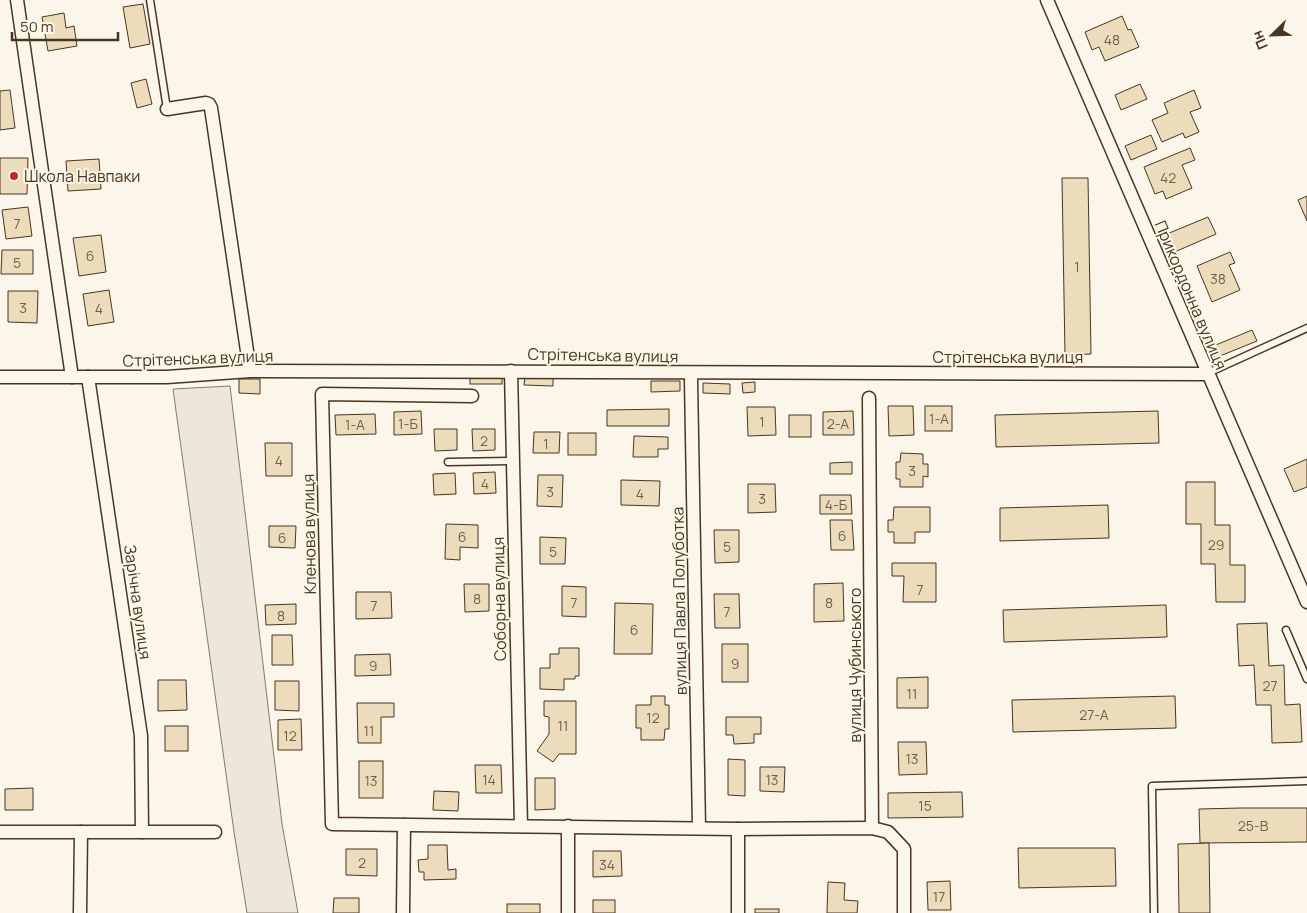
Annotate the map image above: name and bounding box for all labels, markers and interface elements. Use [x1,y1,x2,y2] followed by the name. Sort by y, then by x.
[12,10,119,42] scale bar
[1247,10,1297,60] north arrow
[20,16,54,37] text: 50 m
[1247,28,1272,53] text: Пн
[1104,30,1120,49] house number: 48
[24,165,140,187] place label: Школа Навпаки
[1160,168,1176,187] house number: 42
[8,170,20,182] marker: Школа Навпаки
[13,214,21,233] house number: 7
[1150,217,1232,373] street label: Прикордонна вулиця
[86,246,94,265] house number: 6
[13,253,21,272] house number: 5
[1074,257,1080,276] house number: 1
[1210,269,1226,288] house number: 38
[19,298,27,317] house number: 3
[95,299,103,318] house number: 4
[527,343,679,367] street label: Стрітенська вулиця
[122,344,274,372] street label: Стрітенська вулиця
[933,346,1083,368] street label: Стрітенська вулиця
[929,409,949,428] house number: 1-А
[759,412,765,431] house number: 1
[398,414,418,433] house number: 1-Б
[827,414,849,433] house number: 2-А
[345,415,365,434] house number: 1-А
[480,431,488,450] house number: 2
[543,434,549,453] house number: 1
[275,451,283,470] house number: 4
[908,461,916,480] house number: 3
[297,473,321,595] street label: Кленова вулиця
[481,474,489,493] house number: 4
[546,482,554,501] house number: 3
[636,484,644,503] house number: 4
[758,489,766,508] house number: 3
[825,495,848,514] house number: 4-Б
[666,507,692,695] street label: вулиця Павла Полуботка
[838,526,846,545] house number: 6
[458,527,466,546] house number: 6
[278,528,286,547] house number: 6
[1208,535,1224,554] house number: 29
[487,537,511,661] street label: Соборна вулиця
[723,537,731,556] house number: 5
[549,542,557,561] house number: 5
[119,543,157,661] street label: Зарічна вулиця
[916,580,924,599] house number: 7
[844,588,866,742] street label: вулиця Чубинського
[473,589,481,608] house number: 8
[570,593,578,612] house number: 7
[825,593,833,612] house number: 8
[370,596,378,615] house number: 7
[723,602,731,621] house number: 7
[277,606,285,625] house number: 8
[630,620,638,639] house number: 6
[731,654,739,673] house number: 9
[369,656,377,675] house number: 9
[1262,676,1278,695] house number: 27
[907,684,917,703] house number: 11
[1079,705,1109,724] house number: 27-А
[646,708,660,727] house number: 12
[558,716,568,735] house number: 11
[364,721,374,740] house number: 11
[283,726,297,745] house number: 12
[905,749,919,768] house number: 13
[482,770,496,789] house number: 14
[765,770,779,789] house number: 13
[364,771,378,790] house number: 13
[918,796,932,815] house number: 15
[1238,816,1269,835] house number: 25-В
[358,853,366,872] house number: 2
[599,855,615,874] house number: 34
[933,887,945,906] house number: 17

